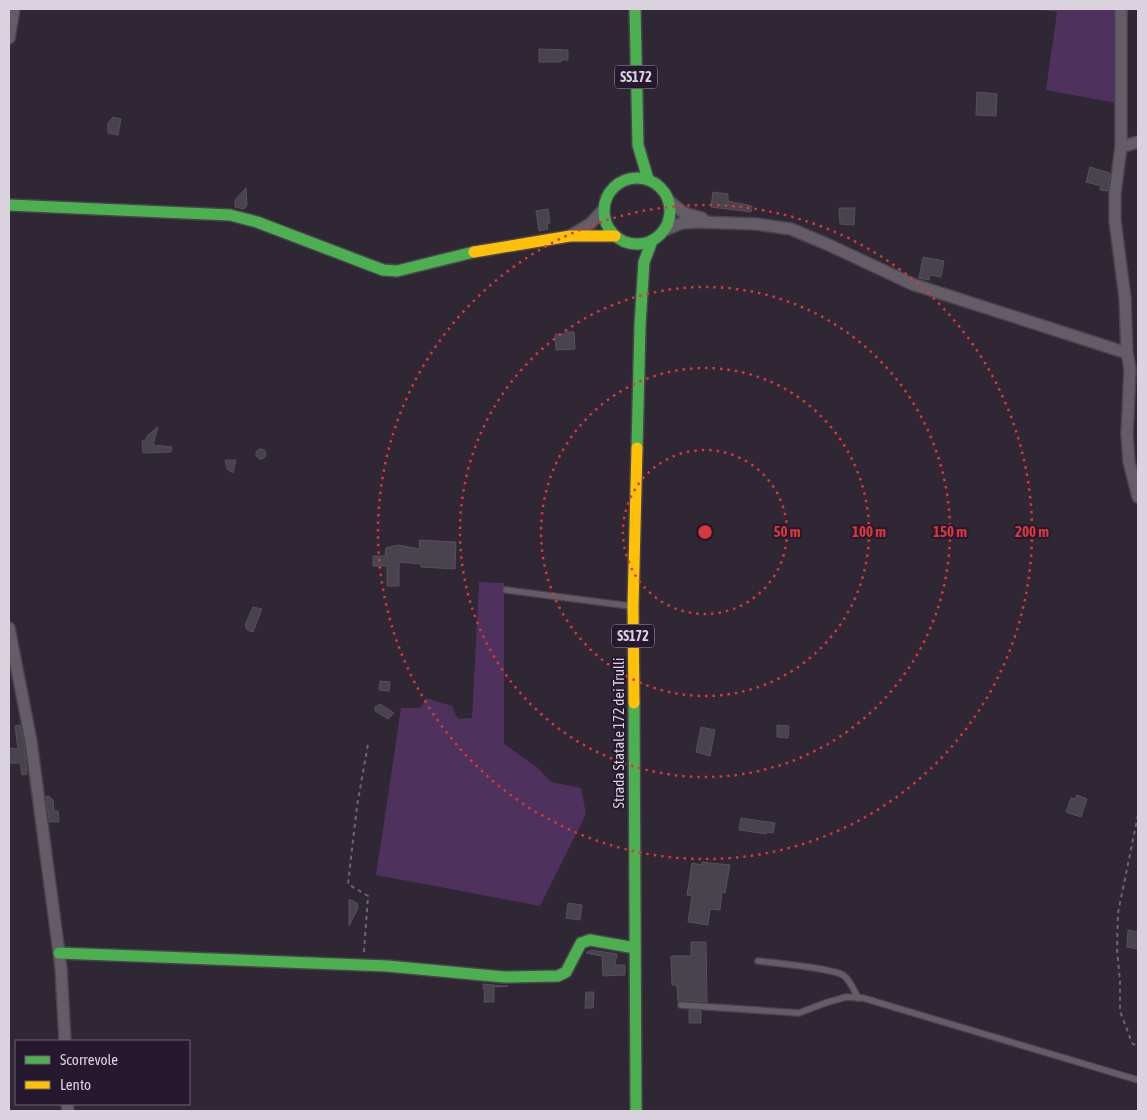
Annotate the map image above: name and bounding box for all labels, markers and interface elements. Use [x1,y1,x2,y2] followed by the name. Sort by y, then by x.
[615,66,657,88] road number: SS172
[696,523,714,541] centre of rings
[774,523,801,540] text: 50 m
[852,523,886,540] text: 100 m
[933,523,967,540] text: 150 m
[1015,523,1049,540] text: 200 m
[612,624,654,648] road number: SS172
[610,658,627,808] street label: Strada Statale 172 dei Trulli
[15,1040,190,1105] legend
[60,1051,118,1068] text: Scorrevole
[60,1076,91,1093] text: Lento

